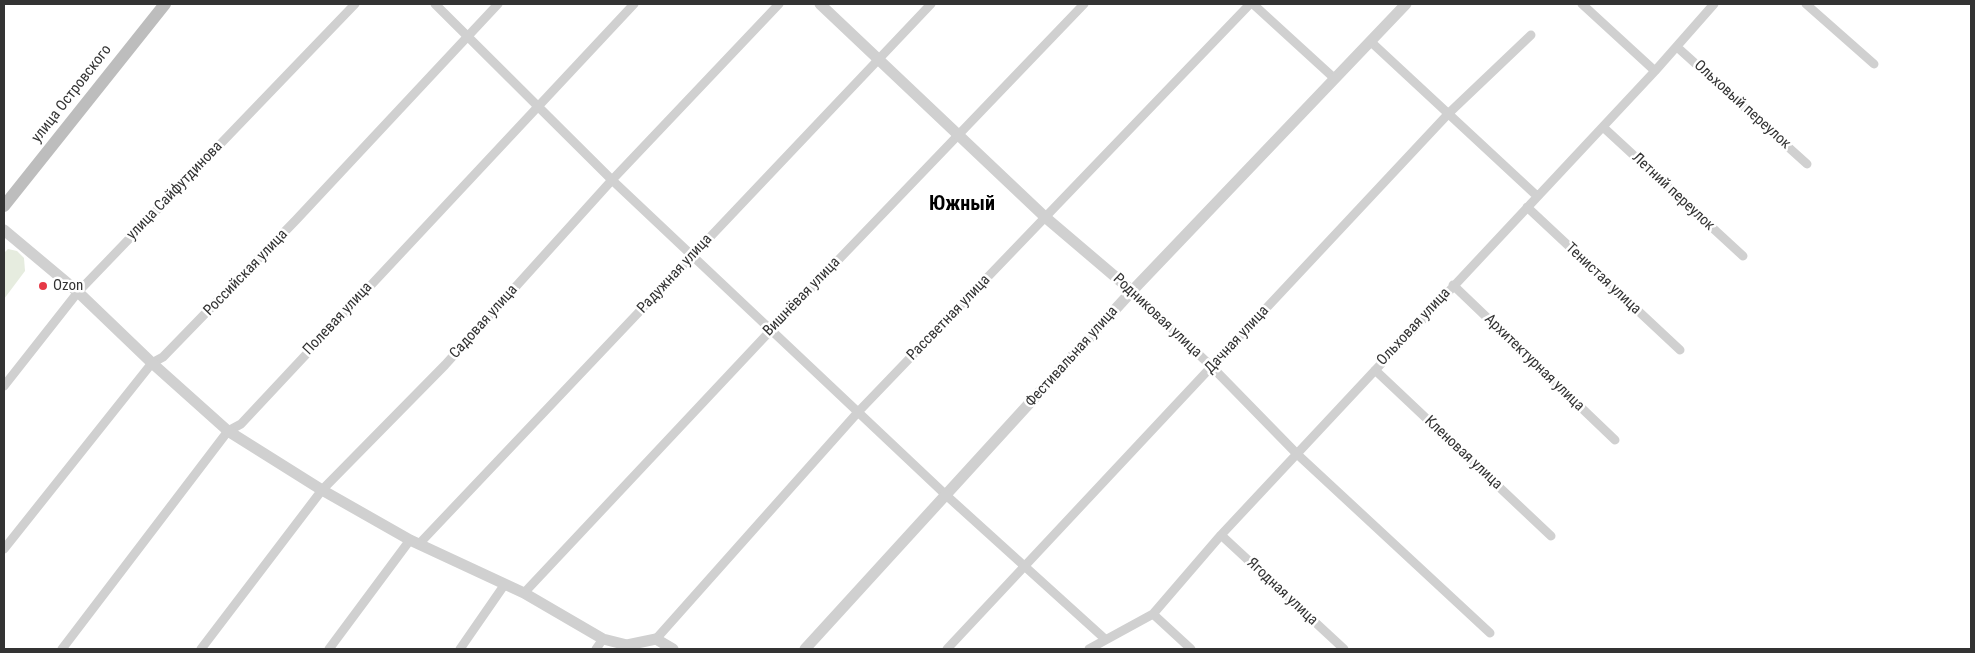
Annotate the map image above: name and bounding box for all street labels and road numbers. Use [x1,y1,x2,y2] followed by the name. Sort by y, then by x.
[28,42,116,146] street label: улица Островского
[1690,57,1794,153] street label: Ольховый переулок
[123,138,227,244] street label: улица Сайфутдинова
[1628,149,1718,235] street label: Летний переулок
[200,226,292,320] street label: Российская улица
[634,231,716,317] street label: Радужная улица
[1561,239,1645,319] street label: Тенистая улица
[760,254,844,340] street label: Вишнёвая улица
[1109,270,1205,362] street label: Родниковая улица
[904,271,994,365] street label: Рассветная улица
[300,279,376,359] street label: Полевая улица
[446,281,522,363] street label: Садовая улица
[1374,284,1454,370] street label: Ольховая улица
[1201,302,1273,378] street label: Дачная улица
[1022,303,1122,411] street label: Фестивальная улица
[1480,311,1588,415] street label: Архитектурная улица
[1420,412,1506,494] street label: Кленовая улица
[1243,554,1321,630] street label: Ягодная улица

